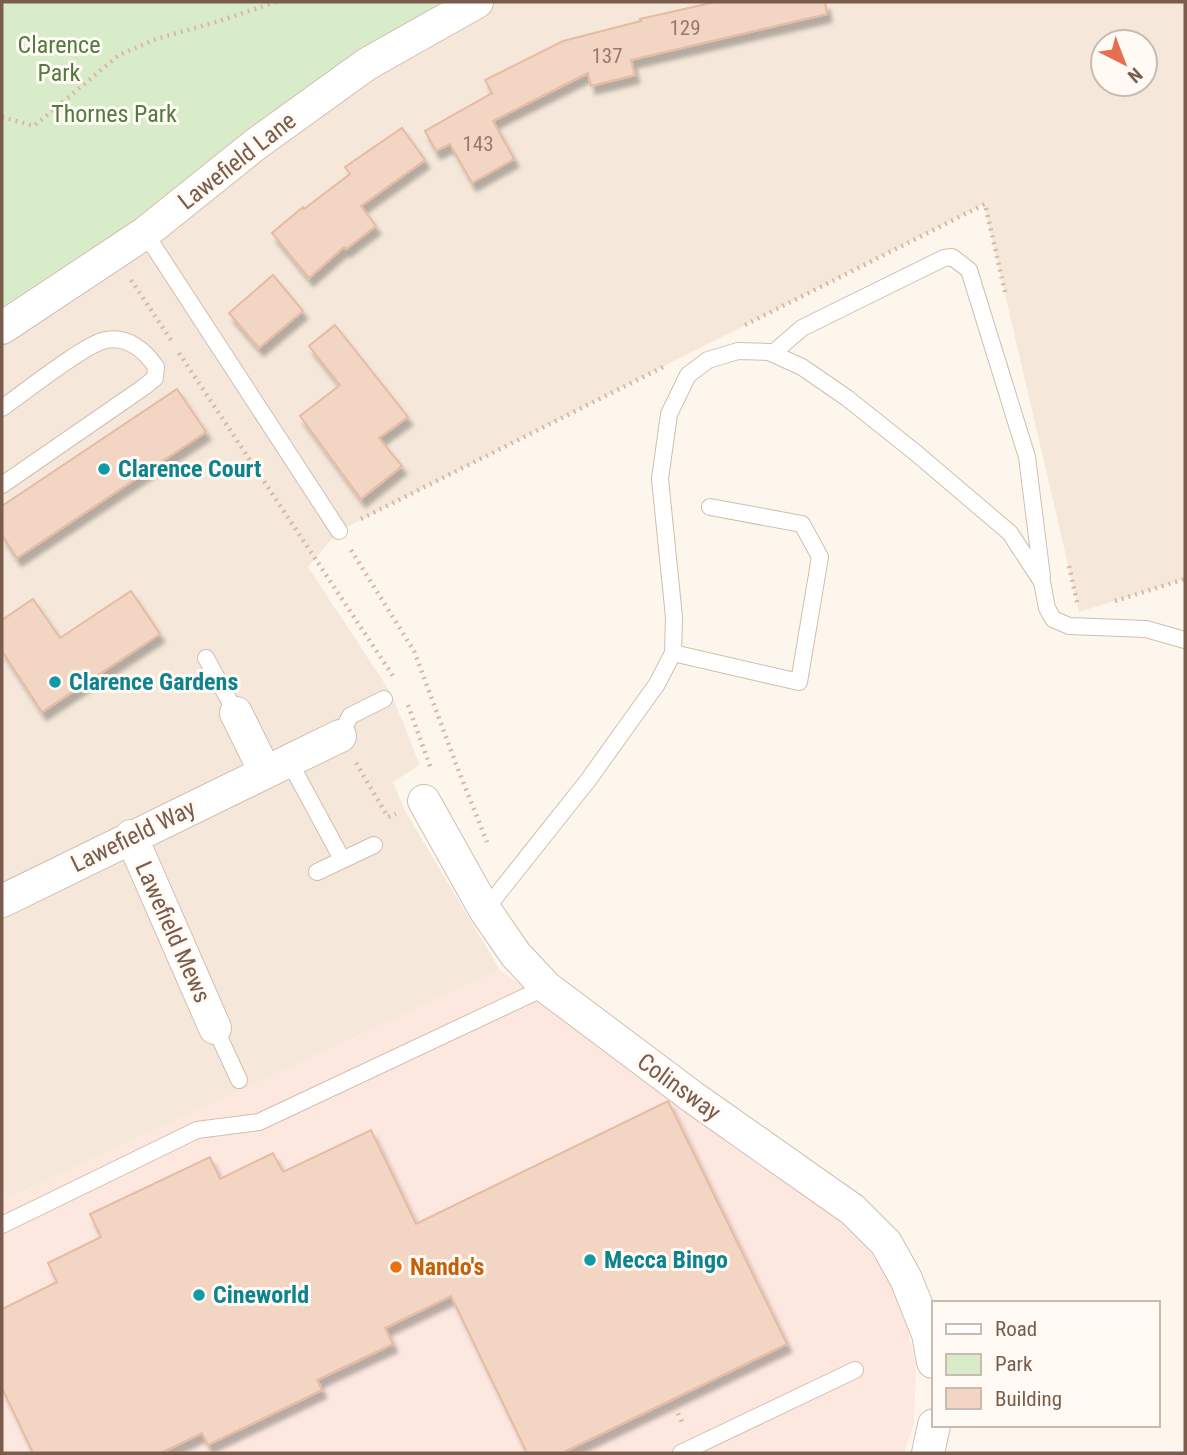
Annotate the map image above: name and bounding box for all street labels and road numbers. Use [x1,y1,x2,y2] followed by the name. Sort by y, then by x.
[173,106,301,216] street label: Lawefield Lane
[66,794,200,878] street label: Lawefield Way
[129,857,217,1007] street label: Lawefield Mews
[632,1047,726,1127] street label: Colinsway

